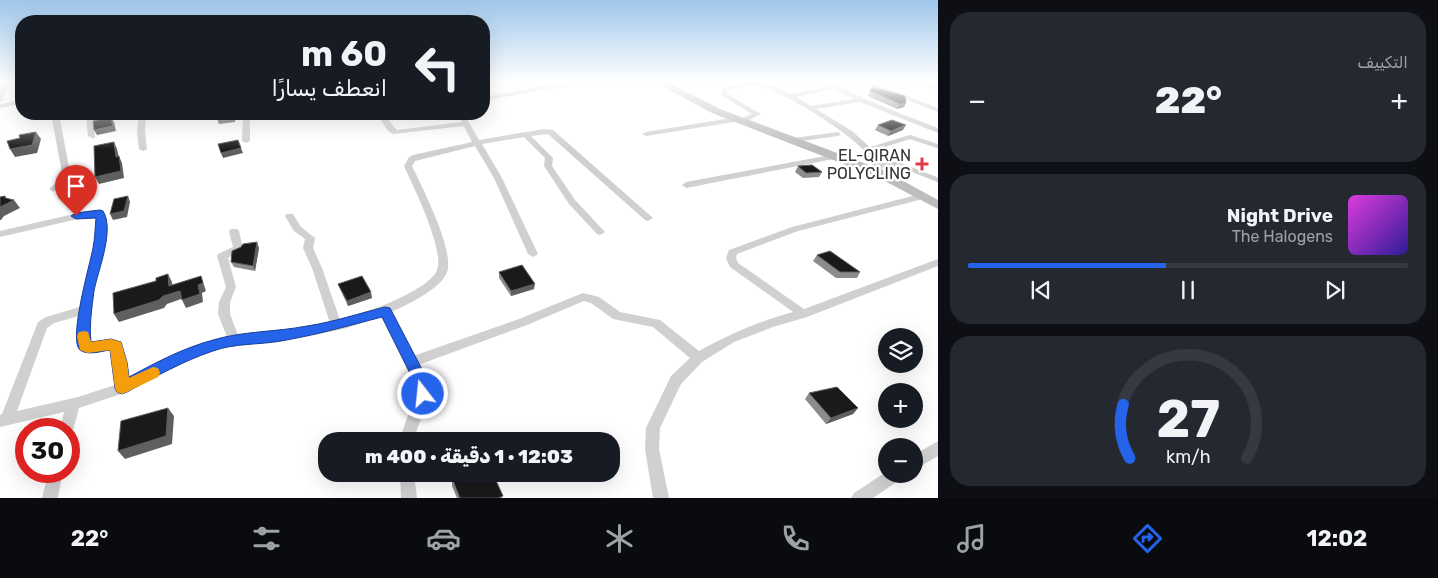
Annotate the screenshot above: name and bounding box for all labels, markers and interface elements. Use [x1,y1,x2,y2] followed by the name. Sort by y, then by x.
[301,33,387,75] text: 60 m
[405,35,470,100] icon: left
[1357,53,1408,72] text: التكييف
[271,75,387,102] text: انعطف يسارًا
[1155,77,1222,123] text: 22°
[968,84,986,117] text: −
[1391,84,1408,117] text: +
[827,146,911,183] place label: EL-QIRAN POLYCLING
[915,157,929,171] marker: EL-QIRAN POLYCLING
[55,165,97,216] pin
[62,172,90,200] icon: arrive
[1227,204,1333,227] text: Night Drive
[1232,227,1333,246] text: The Halogens
[1027,276,1055,304] icon: previous
[1174,276,1202,304] icon: pause
[1321,276,1349,304] icon: next
[878,328,923,483] map controls
[878,328,923,373] button: layers
[396,367,448,419] position arrow
[878,383,923,428] button: +
[1156,388,1220,450] text: 27
[15,418,80,483] speed limit sign: 30
[878,438,923,483] button: −
[365,445,573,468] text: 12:03 · 1 دقيقة · 400 m
[1166,446,1210,467] text: km/h
[249,521,284,556] icon: filters
[426,521,461,556] icon: car
[602,521,637,556] icon: climate
[778,521,813,556] icon: phone
[954,521,989,556] icon: music
[1130,521,1165,556] icon: directions
[71,525,108,552] text: 22°
[1307,525,1367,552] text: 12:02

